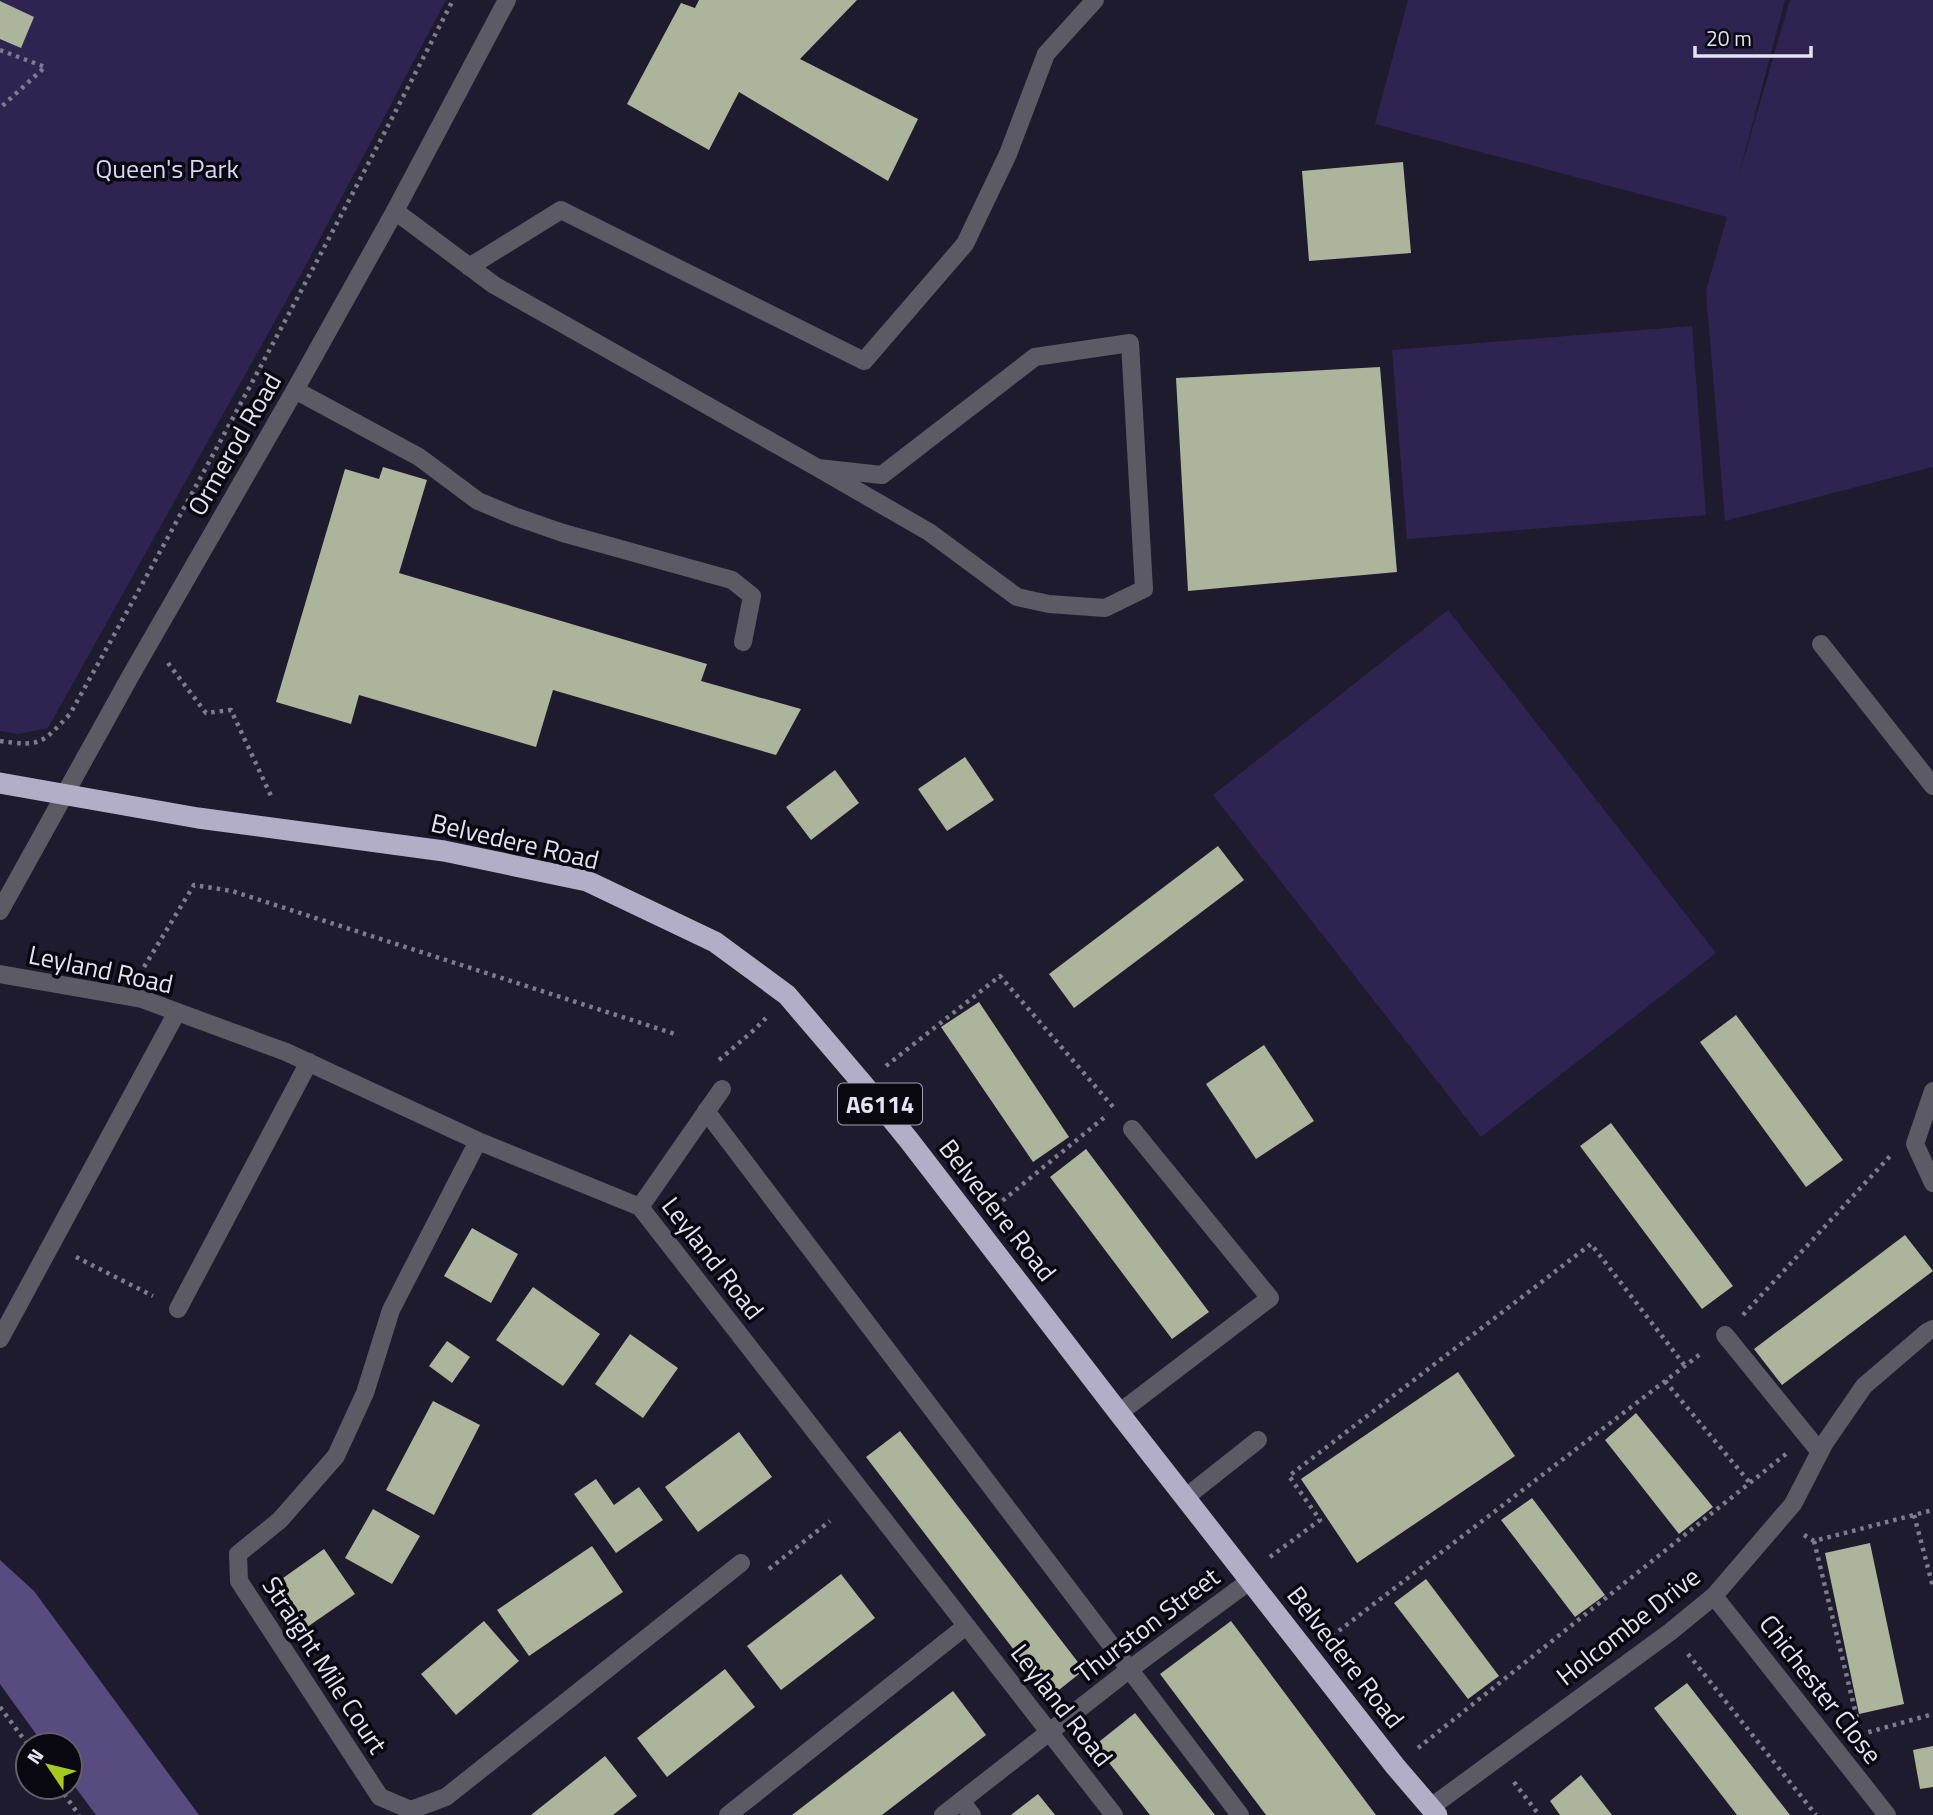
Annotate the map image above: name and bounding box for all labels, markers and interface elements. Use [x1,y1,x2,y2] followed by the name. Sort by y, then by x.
[1695,14,1811,58] scale bar
[1706,22,1752,54] text: 20 m
[95,149,239,188] park label: Queen's Park
[177,365,291,523] street label: Ormerod Road
[427,803,603,879] street label: Belvedere Road
[25,935,177,1003] street label: Leyland Road
[838,1084,922,1124] road number: A6114
[930,1130,1066,1290] street label: Belvedere Road
[653,1188,773,1328] street label: Leyland Road
[1548,1557,1708,1695] street label: Holcombe Drive
[1067,1558,1227,1692] street label: Thurston Street
[253,1569,397,1761] street label: Straight Mile Court
[1278,1577,1414,1737] street label: Belvedere Road
[1750,1606,1892,1772] street label: Chichester Close
[1002,1635,1122,1775] street label: Leyland Road
[14,1731,84,1801] north arrow
[19,1742,50,1770] text: N

